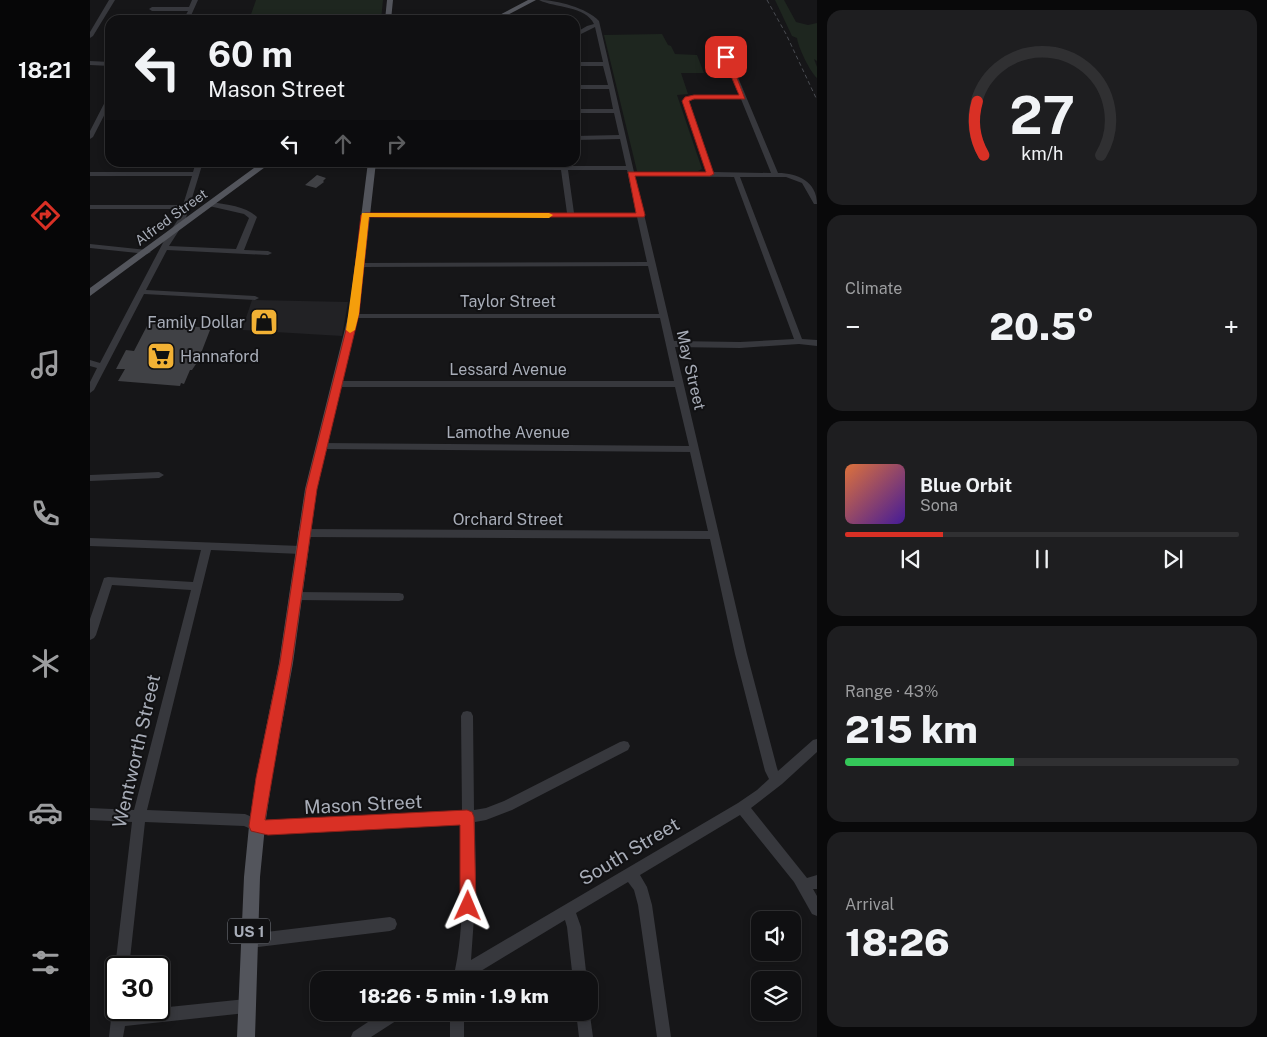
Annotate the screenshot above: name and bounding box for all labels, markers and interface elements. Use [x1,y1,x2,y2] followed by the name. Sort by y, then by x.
[208,34,293,75] text: 60 m
[125,35,190,100] icon: left
[705,36,747,78] pin
[712,43,740,71] icon: arrive
[18,57,72,83] text: 18:21
[208,76,345,102] text: Mason Street
[1009,85,1075,146] text: 27
[276,130,304,158] icon: left
[329,130,357,158] icon: ahead
[382,130,410,158] icon: right
[1021,143,1063,164] text: km/h
[132,185,210,249] street label: Alfred Street
[28,198,63,233] icon: directions
[845,279,902,298] text: Climate
[460,292,556,311] street label: Taylor Street
[989,304,1095,349] text: 20.5°
[249,307,279,337] shop icon: Family Dollar
[845,310,861,343] text: −
[1223,310,1239,343] text: +
[147,313,245,332] place label: Family Dollar
[673,328,709,412] street label: May Street
[146,341,176,371] supermarket icon: Hannaford
[28,347,63,382] icon: music
[180,347,259,366] place label: Hannaford
[449,360,567,379] street label: Lessard Avenue
[446,423,570,442] street label: Lamothe Avenue
[920,474,1012,496] text: Blue Orbit
[28,496,63,531] icon: phone
[920,496,958,515] text: Sona
[453,510,563,529] street label: Orchard Street
[897,545,925,573] icon: previous
[1028,545,1056,573] icon: pause
[1159,545,1187,573] icon: next
[28,646,63,681] icon: climate
[108,672,164,830] street label: Wentworth Street
[845,682,938,701] text: Range · 43%
[845,707,978,752] text: 215 km
[303,790,423,818] street label: Mason Street
[28,795,63,830] icon: car
[575,812,683,890] street label: South Street
[441,879,493,931] position arrow
[845,895,894,914] text: Arrival
[751,911,801,1021] map controls
[751,911,801,961] button: sound
[228,918,270,944] road number: US 1
[845,920,950,965] text: 18:26
[28,945,63,980] icon: filters
[105,956,170,1021] speed limit sign: 30
[751,971,801,1021] button: layers
[359,985,549,1007] text: 18:26 · 5 min · 1.9 km

